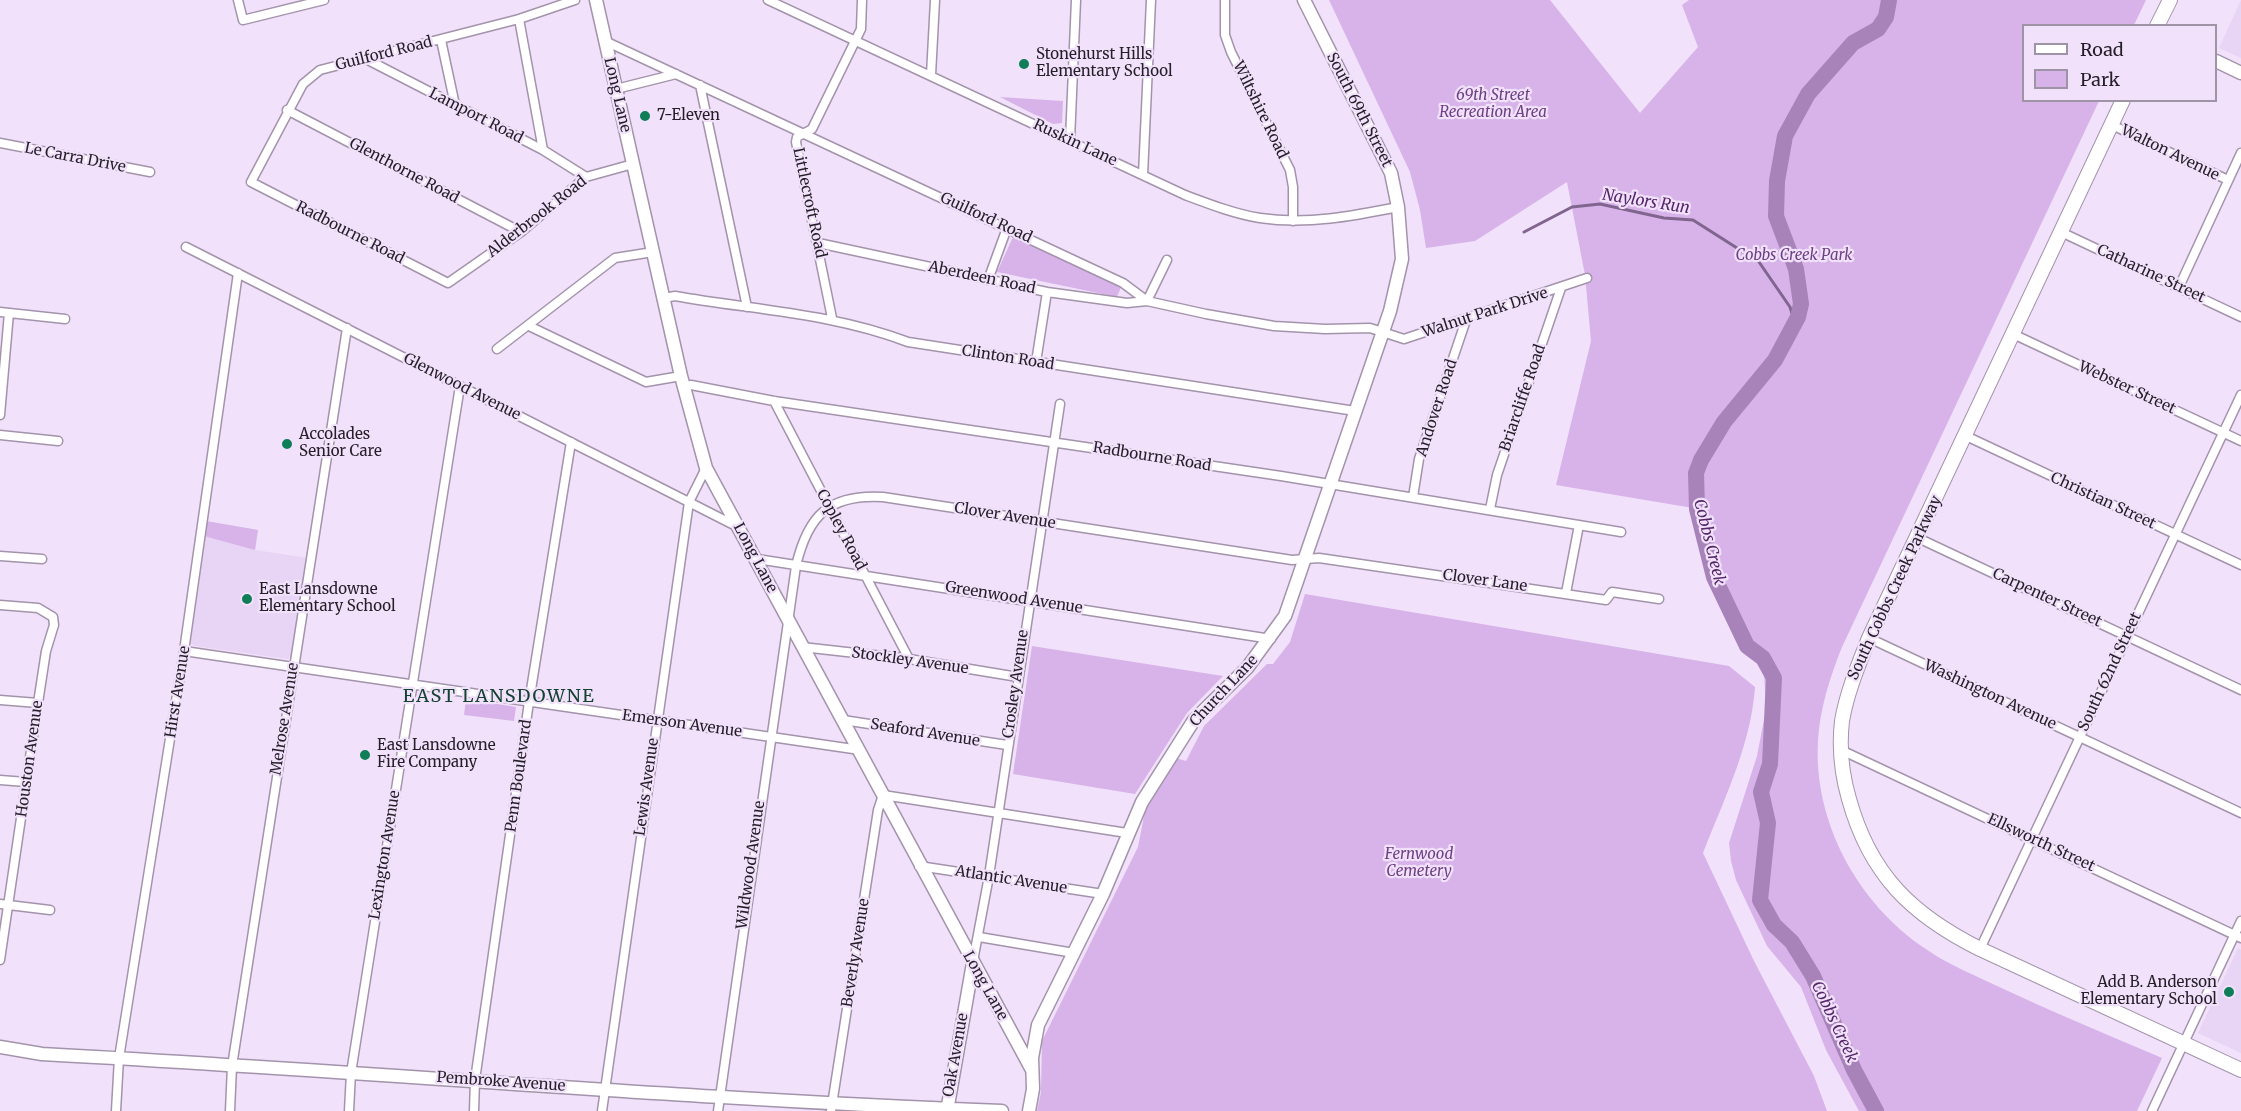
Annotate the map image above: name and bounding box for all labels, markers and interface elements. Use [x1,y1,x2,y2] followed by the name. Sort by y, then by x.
[2022,24,2217,102] legend
[334,33,434,75] street label: Guilford Road
[2080,38,2124,61] text: Road
[1036,46,1173,81] place label: Stonehurst Hills Elementary School
[1322,50,1396,170] street label: South 69th Street
[600,56,634,134] street label: Long Lane
[1017,57,1031,71] marker: Stonehurst Hills Elementary School
[1229,58,1291,162] street label: Wiltshire Road
[2080,68,2120,91] text: Park
[426,85,526,147] street label: Lamport Road
[1439,87,1547,122] park label: 69th Street Recreation Area
[657,107,720,125] place label: 7-Eleven
[638,109,652,123] marker: 7-Eleven
[1030,116,1120,170] street label: Ruskin Lane
[2118,121,2222,185] street label: Walton Avenue
[346,134,462,208] street label: Glenthorne Road
[23,139,127,177] street label: Le Carra Drive
[788,146,830,260] street label: Littlecroft Road
[484,173,590,261] street label: Alderbrook Road
[1601,186,1691,218] water label: Naylors Run
[937,189,1035,247] street label: Guilford Road
[293,198,407,268] street label: Radbourne Road
[2094,241,2208,307] street label: Catharine Street
[1736,247,1852,265] park label: Cobbs Creek Park
[927,258,1037,298] street label: Aberdeen Road
[1420,284,1550,342] street label: Walnut Park Drive
[961,342,1055,374] street label: Clinton Road
[1496,342,1550,454] street label: Briarcliffe Road
[400,350,524,424] street label: Glenwood Avenue
[1413,357,1461,459] street label: Andover Road
[2076,358,2178,418] street label: Webster Street
[299,426,382,461] place label: Accolades Senior Care
[280,437,294,451] marker: Accolades Senior Care
[1092,439,1212,475] street label: Radbourne Road
[2048,469,2158,533] street label: Christian Street
[812,487,870,573] street label: Copley Road
[1844,493,1946,683] street label: South Cobbs Creek Parkway
[1689,497,1729,587] water label: Cobbs Creek
[953,499,1057,533] street label: Clover Avenue
[729,520,781,596] street label: Long Lane
[1989,565,2105,631] street label: Carpenter Street
[1442,566,1528,596] street label: Clover Lane
[944,578,1084,618] street label: Greenwood Avenue
[259,581,396,616] place label: East Lansdowne Elementary School
[240,592,254,606] marker: East Lansdowne Elementary School
[2075,610,2145,734] street label: South 62nd Street
[999,629,1033,739] street label: Crosley Avenue
[850,644,970,678] street label: Stockley Avenue
[162,645,194,739] street label: Hirst Avenue
[1186,651,1262,731] street label: Church Lane
[1921,656,2059,734] street label: Washington Avenue
[267,661,303,777] street label: Melrose Avenue
[403,686,595,708] district label: EAST LANSDOWNE
[13,699,47,819] street label: Houston Avenue
[621,707,743,741] street label: Emerson Avenue
[869,715,981,751] street label: Seaford Avenue
[502,719,536,833] street label: Penn Boulevard
[377,737,496,772] place label: East Lansdowne Fire Company
[631,737,663,837] street label: Lewis Avenue
[358,748,372,762] marker: East Lansdowne Fire Company
[366,789,404,921] street label: Lexington Avenue
[733,800,769,930] street label: Wildwood Avenue
[1984,810,2098,876] street label: Ellsworth Street
[1385,846,1453,881] park label: Fernwood Cemetery
[954,862,1068,898] street label: Atlantic Avenue
[838,897,874,1009] street label: Beverly Avenue
[959,948,1011,1024] street label: Long Lane
[2080,974,2217,1009] place label: Add B. Anderson Elementary School
[1807,978,1861,1066] water label: Cobbs Creek
[2222,985,2236,999] marker: Add B. Anderson Elementary School
[940,1012,972,1098] street label: Oak Avenue
[436,1069,566,1095] street label: Pembroke Avenue

